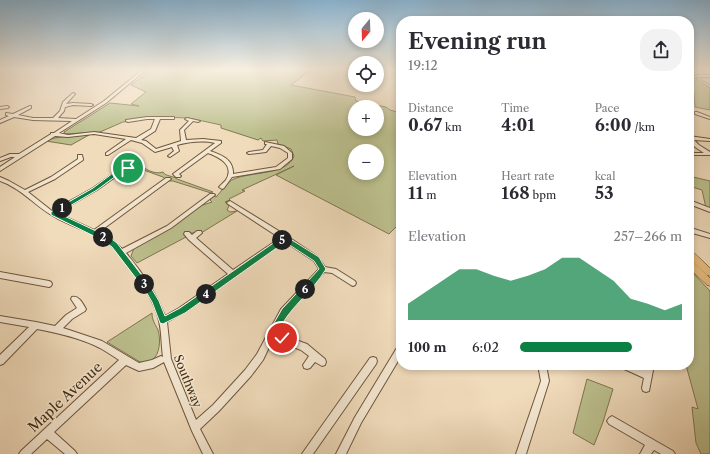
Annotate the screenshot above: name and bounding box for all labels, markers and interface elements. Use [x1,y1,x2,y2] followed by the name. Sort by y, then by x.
[348,12,384,48] north arrow
[348,12,384,180] map controls
[408,28,547,55] text: Evening run
[640,29,682,71] button: share
[348,56,384,92] button: locate
[408,57,438,73] text: 19:12
[348,100,384,136] button: +
[408,101,454,115] text: Distance
[501,101,529,115] text: Time
[595,101,620,115] text: Pace
[408,115,442,135] text: 0.67
[501,115,535,135] text: 4:01
[595,115,632,135] text: 6:00
[442,120,462,134] text: km
[632,120,655,134] text: /km
[348,144,384,180] button: −
[111,151,145,185] pin
[117,157,139,179] icon: arrive
[408,169,457,183] text: Elevation
[501,169,554,183] text: Heart rate
[595,169,615,183] text: kcal
[408,183,423,203] text: 11
[501,183,530,203] text: 168
[595,183,614,203] text: 53
[423,188,437,202] text: m
[530,188,556,202] text: bpm
[52,198,72,218] pin: 1
[60,201,64,215] text: 1
[93,227,113,247] pin: 2
[408,228,466,244] text: Elevation
[613,228,682,244] text: 257–266 m
[100,230,106,244] text: 2
[272,230,292,250] pin: 5
[279,233,285,247] text: 5
[134,274,154,294] pin: 3
[141,277,147,291] text: 3
[295,279,315,299] pin: 6
[302,282,308,296] text: 6
[196,284,216,304] pin: 4
[203,287,209,301] text: 4
[265,321,299,355] pin
[271,327,293,349] icon: check
[408,339,447,355] text: 100 m
[472,339,499,355] text: 6:02
[171,352,205,410] street label: Southway
[24,358,106,436] street label: Maple Avenue

